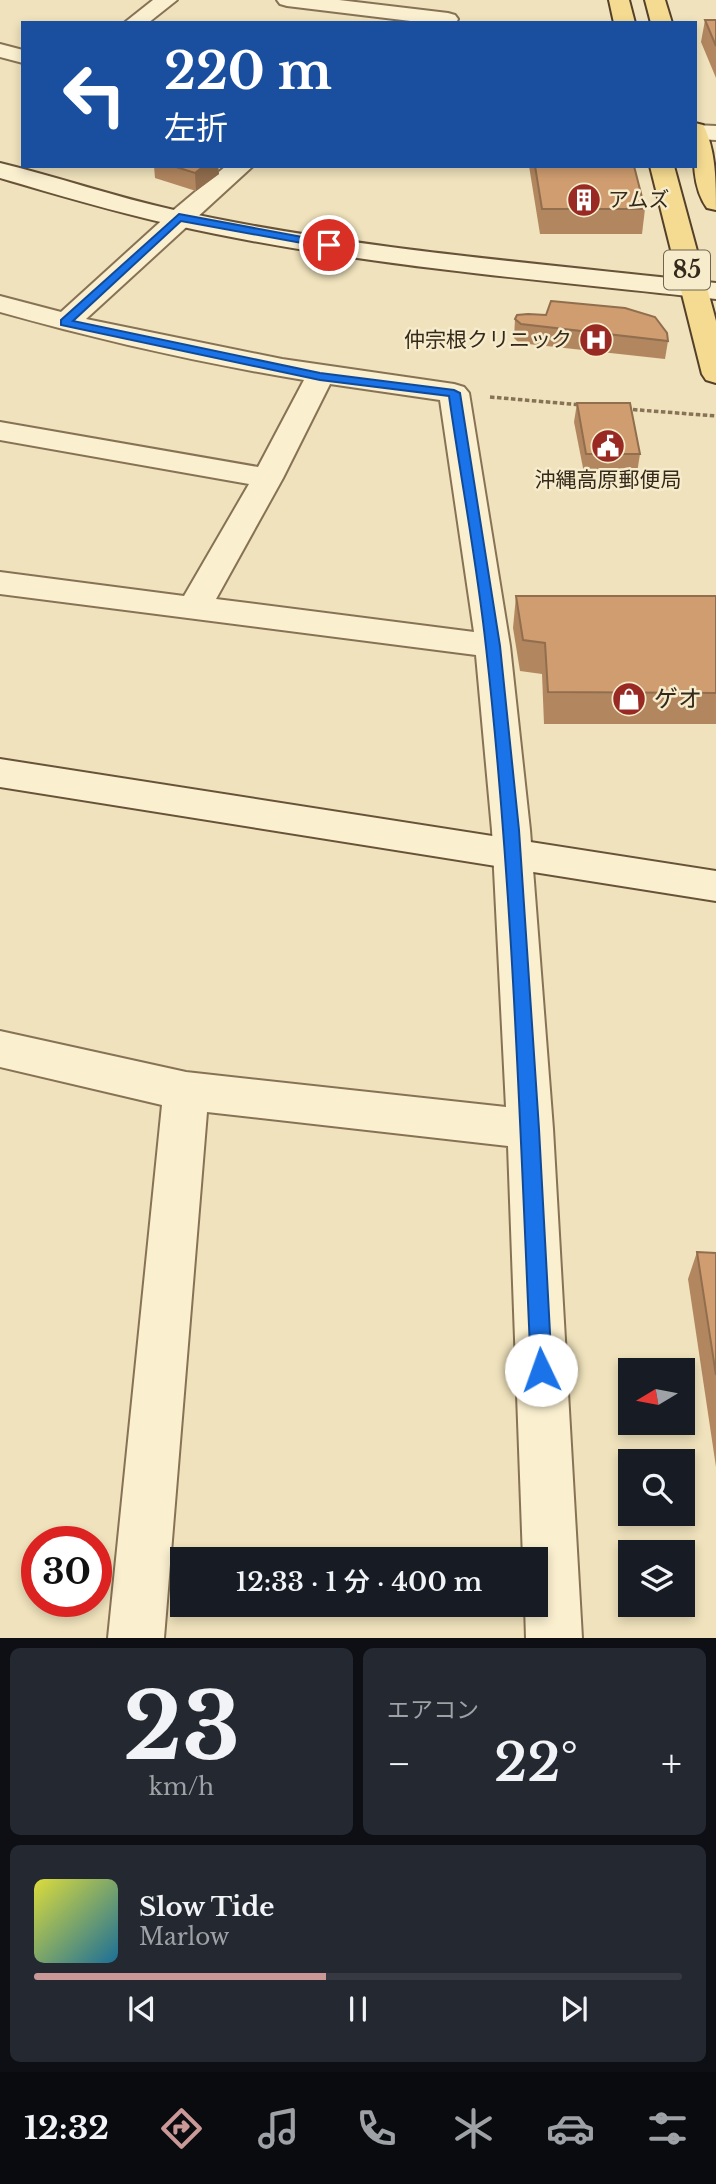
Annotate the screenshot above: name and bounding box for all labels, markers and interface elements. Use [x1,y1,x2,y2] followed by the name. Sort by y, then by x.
[164,41,332,102] text: 220 m
[49,49,140,140] icon: left
[164,108,228,148] text: 左折
[565,181,603,219] building icon: アムズ
[608,187,670,213] place label: アムズ
[299,215,359,275] pin
[310,226,348,264] icon: arrive
[664,250,710,290] road number: 85
[577,321,615,359] hospital icon: 仲宗根クリニック
[404,327,572,353] place label: 仲宗根クリニック
[589,427,627,465] public building icon: 沖縄高原郵便局
[535,467,682,493] place label: 沖縄高原郵便局
[610,680,648,718] shop icon: ゲオ
[654,684,702,713] place label: ゲオ
[504,1333,578,1407] position arrow
[618,1358,695,1435] north arrow
[618,1358,695,1617] map controls
[618,1449,695,1526] button: search
[21,1526,112,1617] speed limit sign: 30
[618,1540,695,1617] button: layers
[236,1566,482,1598] text: 12:33 · 1 分 · 400 m
[123,1671,240,1784] text: 23
[387,1696,479,1724] text: エアコン
[494,1731,578,1795] text: 22°
[387,1740,411,1787] text: −
[661,1740,682,1787] text: +
[149,1773,214,1801] text: km/h
[139,1891,275,1923] text: Slow Tide
[139,1923,229,1951] text: Marlow
[123,1990,161,2028] icon: previous
[339,1990,377,2028] icon: pause
[555,1990,593,2028] icon: next
[157,2104,206,2153] icon: directions
[254,2104,303,2153] icon: music
[352,2104,401,2153] icon: phone
[449,2104,498,2153] icon: climate
[546,2104,595,2153] icon: car
[643,2104,692,2153] icon: filters
[24,2108,109,2148] text: 12:32

